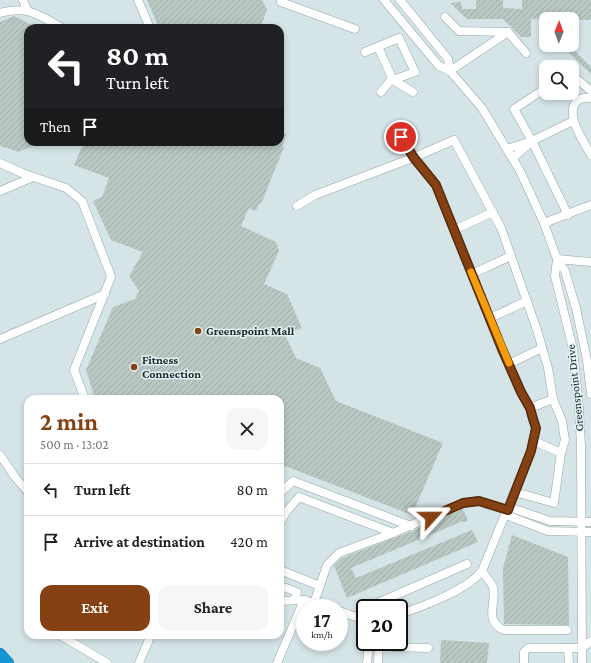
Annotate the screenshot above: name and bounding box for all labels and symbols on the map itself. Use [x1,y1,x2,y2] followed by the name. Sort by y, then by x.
[539,12,579,52] north arrow
[384,120,418,154] pin
[206,324,295,338] place label: Greenspoint Mall
[193,326,203,336] marker: Greenspoint Mall
[563,344,587,432] street label: Greenspoint Drive
[142,353,201,381] place label: Fitness Connection
[129,362,139,372] marker: Fitness Connection
[410,496,452,538] position arrow
[356,599,408,651] speed limit sign: 20

